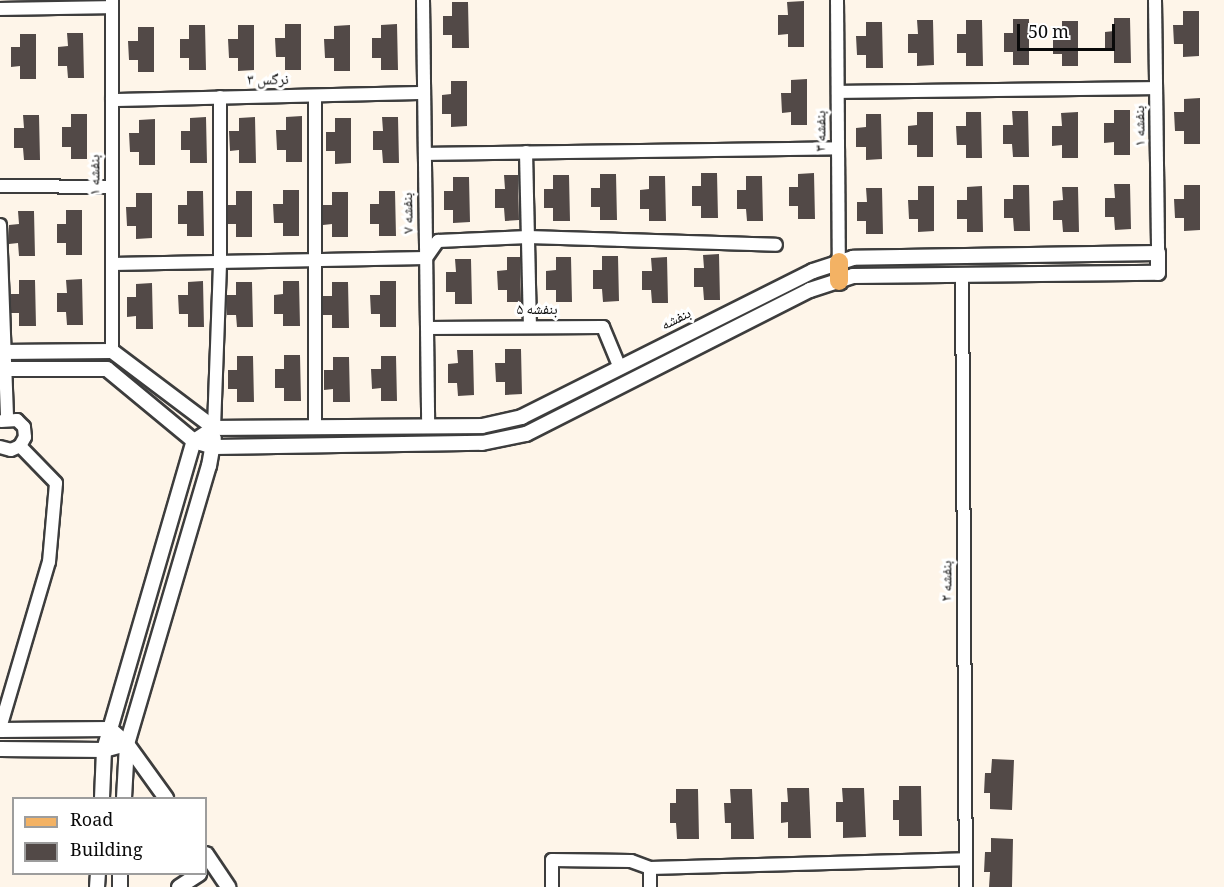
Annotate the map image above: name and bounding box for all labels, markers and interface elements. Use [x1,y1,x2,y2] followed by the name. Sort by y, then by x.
[1020,12,1118,50] scale bar
[1028,19,1069,49] text: 50 m
[247,73,289,91] street label: نرگس ۳
[1133,105,1151,147] street label: بنفشه ۱
[814,110,832,152] street label: بنفشه ۳
[88,154,106,196] street label: بنفشه ۱
[401,192,419,234] street label: بنفشه ۷
[516,303,558,321] street label: بنفشه ۵
[659,306,695,336] street label: بنفشه
[940,560,958,602] street label: بنفشه ۲
[12,797,207,875] legend
[70,807,113,837] text: Road
[70,837,143,867] text: Building

